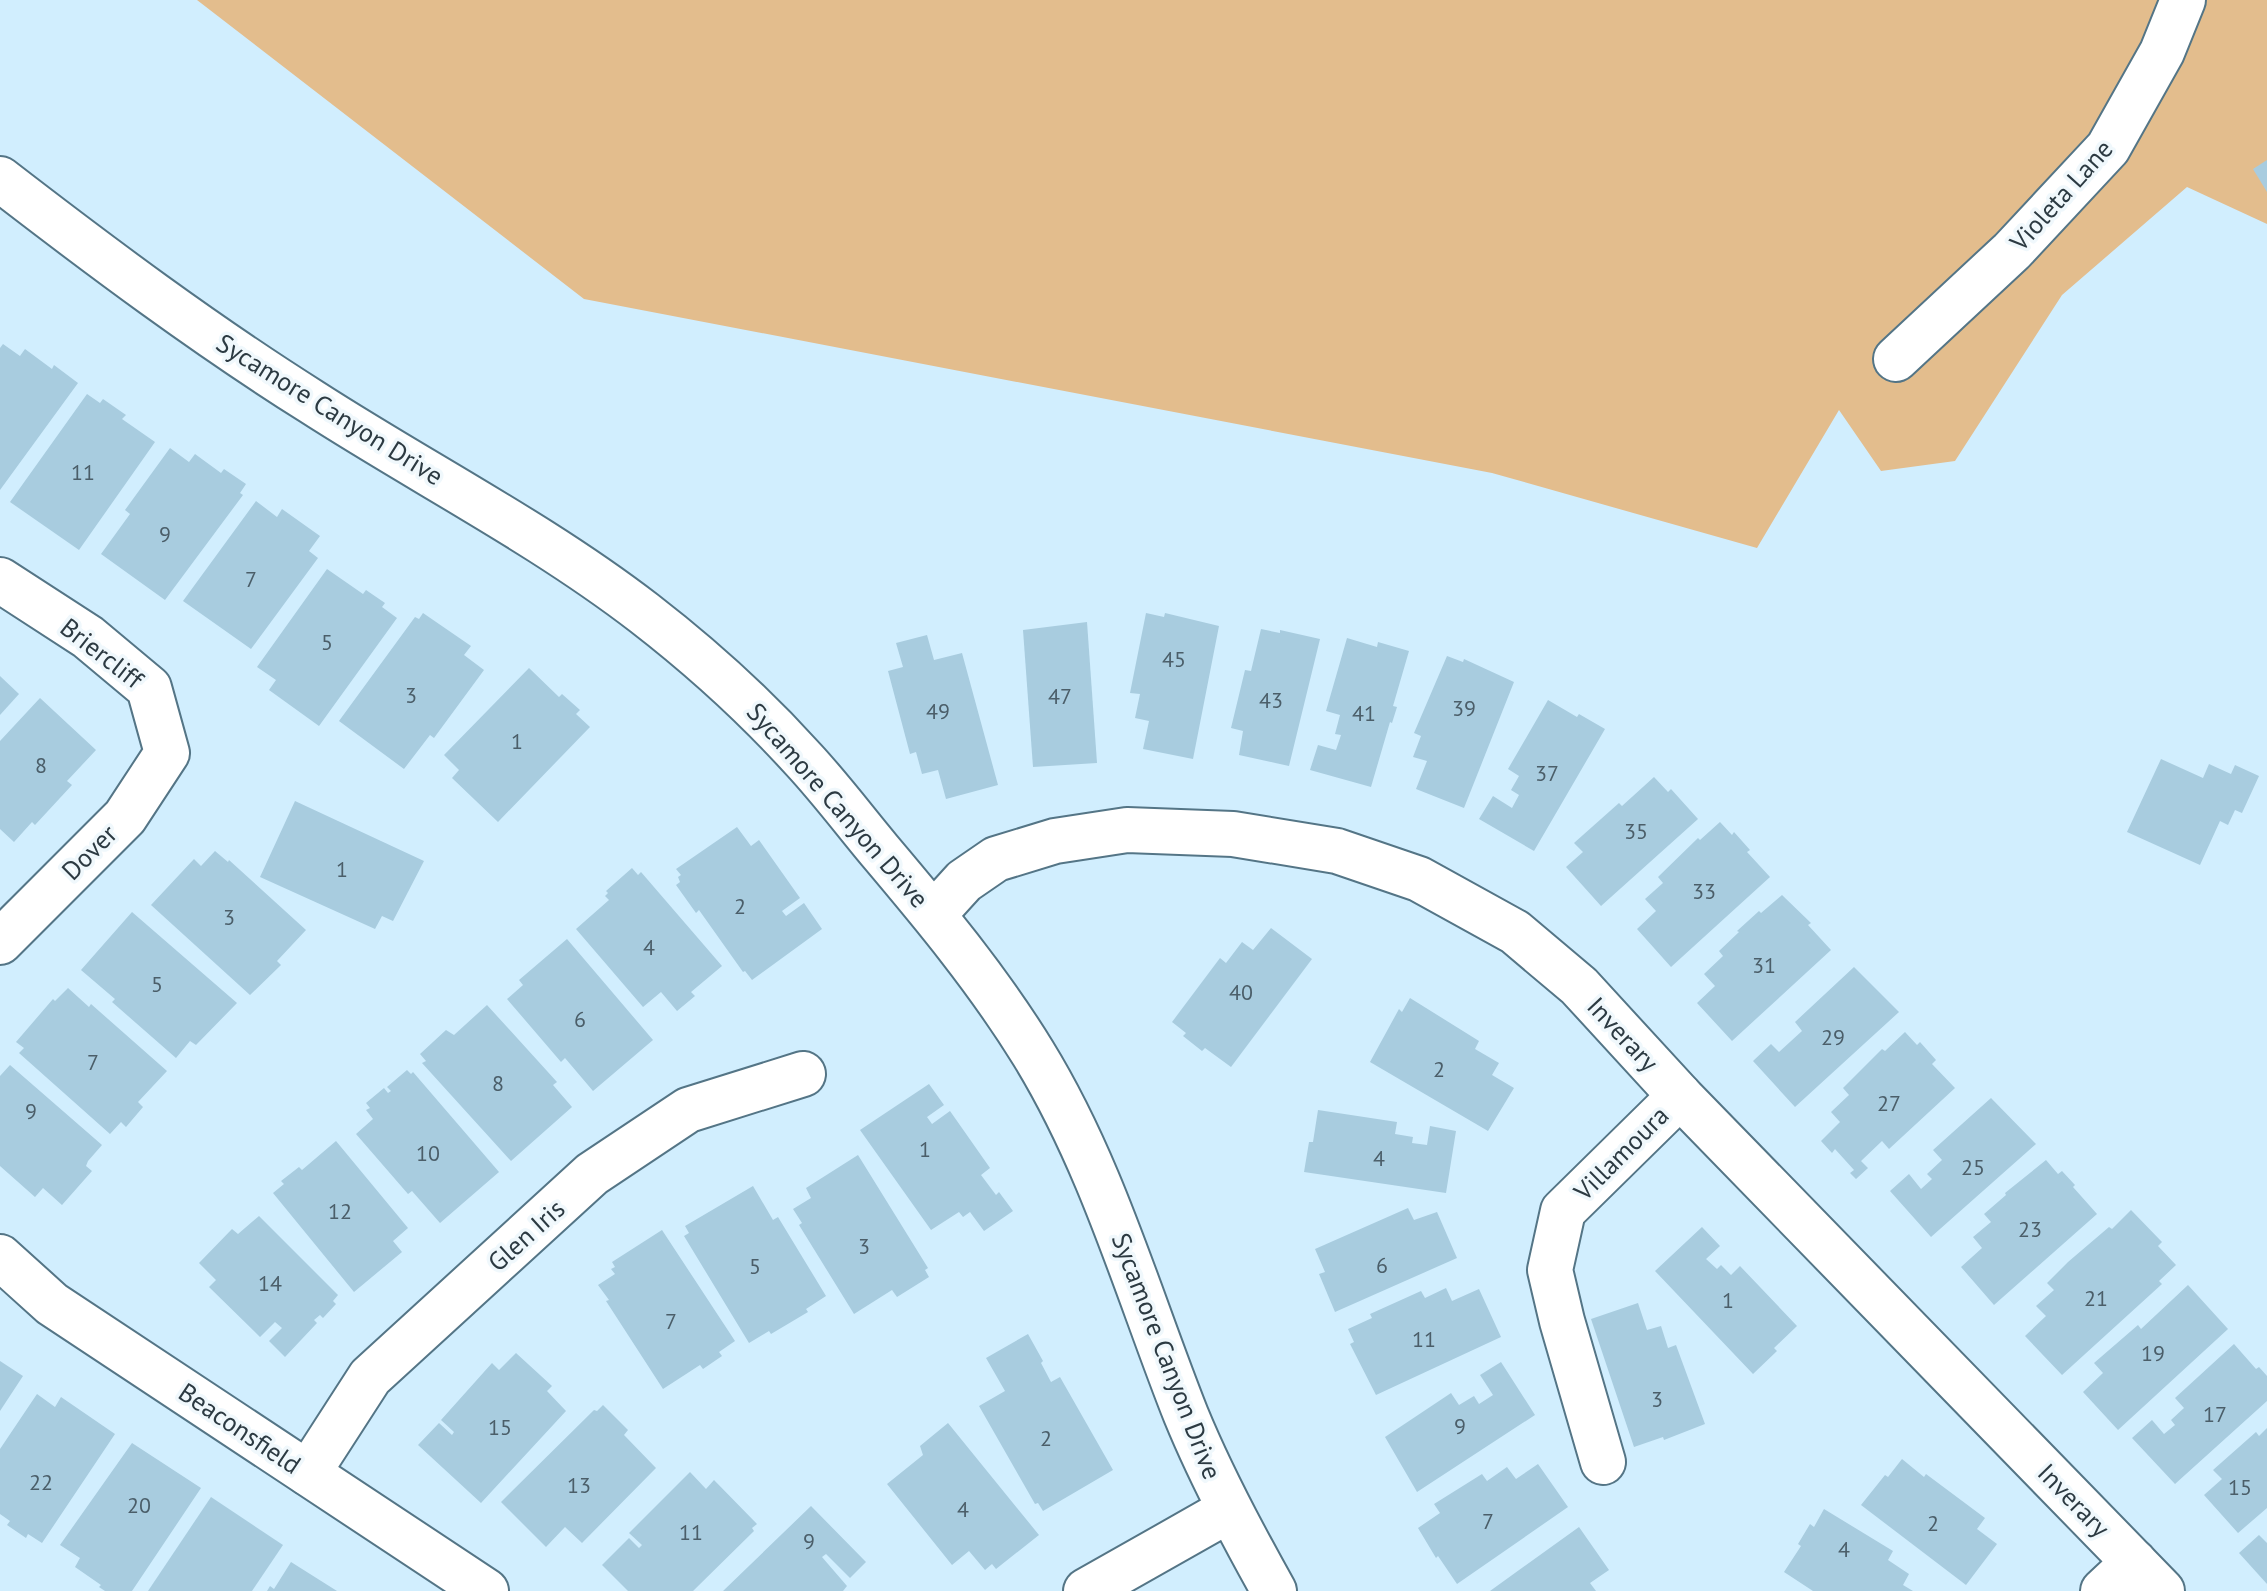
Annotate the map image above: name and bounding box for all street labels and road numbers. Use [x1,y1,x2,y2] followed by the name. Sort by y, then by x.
[2002,133,2120,258] street label: Violeta Lane
[211,326,449,492] street label: Sycamore Canyon Drive
[54,610,151,697] street label: Briercliff
[740,696,936,914] street label: Sycamore Canyon Drive
[54,817,124,887] street label: Dover
[1580,990,1666,1078] street label: Inverary
[1566,1099,1675,1208] street label: Villamoura
[481,1192,571,1278] street label: Glen Iris
[1105,1228,1229,1484] street label: Sycamore Canyon Drive
[173,1375,307,1481] street label: Beaconsfield
[2031,1456,2117,1544] street label: Inverary

